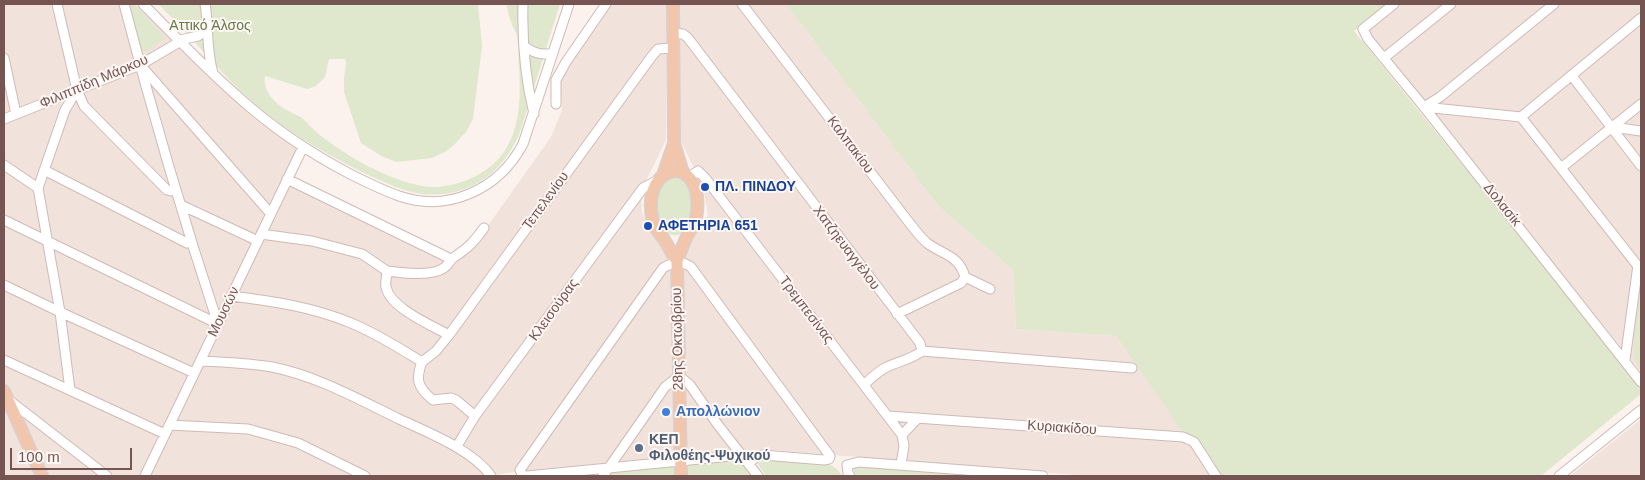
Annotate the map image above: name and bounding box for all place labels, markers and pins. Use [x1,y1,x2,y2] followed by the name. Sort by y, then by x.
[715,179,796,195] place label: ΠΛ. ΠΙΝΔΟΥ
[699,181,711,193] marker: ΠΛ. ΠΙΝΔΟΥ
[658,218,758,234] place label: ΑΦΕΤΗΡΙΑ 651
[642,220,654,232] marker: ΑΦΕΤΗΡΙΑ 651
[676,404,760,420] place label: Απολλώνιον
[660,406,672,418] marker: Απολλώνιον
[649,432,770,464] place label: ΚΕΠ Φιλοθέης-Ψυχικού
[633,442,645,454] marker: ΚΕΠ Φιλοθέης-Ψυχικού

